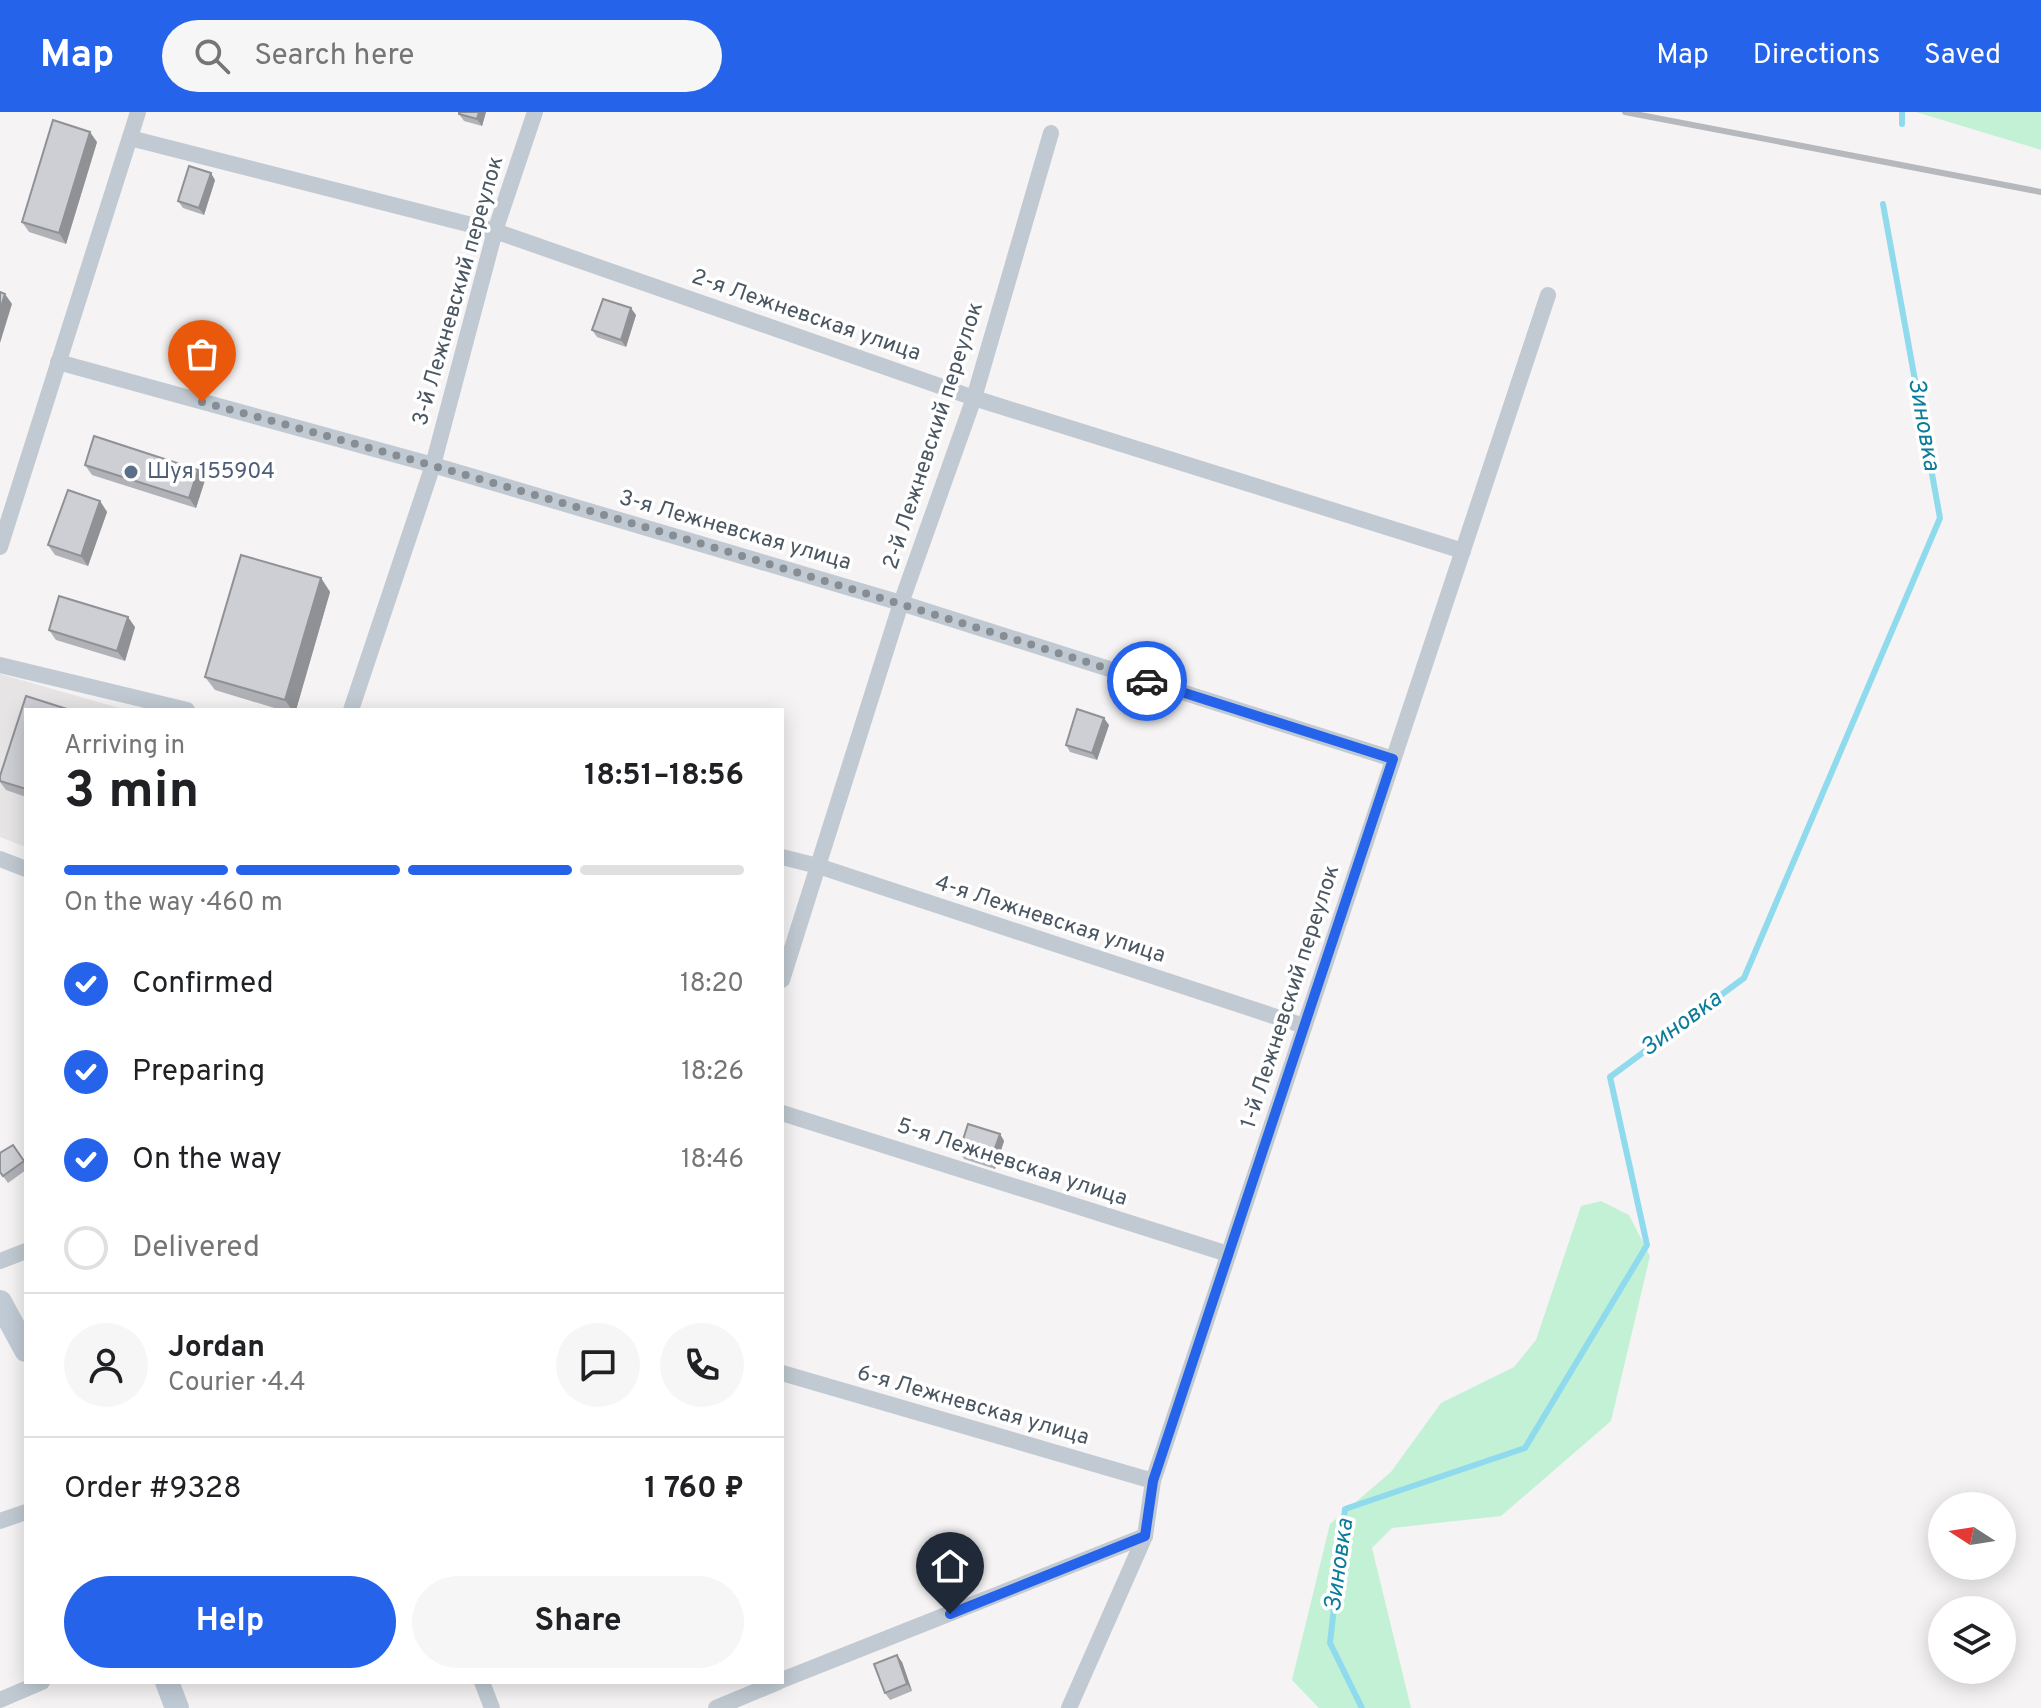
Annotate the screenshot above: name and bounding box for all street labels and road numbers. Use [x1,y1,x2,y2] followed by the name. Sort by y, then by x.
[408,153,510,429] street label: 3-й Лежневский переулок
[688,264,924,368] street label: 2-я Лежневская улица
[878,299,990,573] street label: 2-й Лежневский переулок
[616,485,854,577] street label: 3-я Лежневская улица
[1236,862,1346,1132] street label: 1-й Лежневский переулок
[931,870,1169,970] street label: 4-я Лежневская улица
[893,1113,1131,1213] street label: 5-я Лежневская улица
[854,1360,1092,1452] street label: 6-я Лежневская улица

